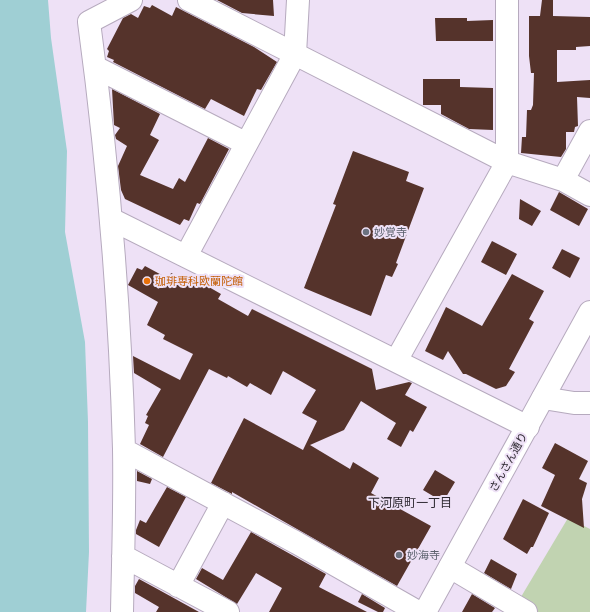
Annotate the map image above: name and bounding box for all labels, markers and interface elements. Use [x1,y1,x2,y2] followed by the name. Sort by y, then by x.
[374,225,407,239] place label: 妙覚寺
[361,227,371,237] marker: 妙覚寺
[155,274,243,288] place label: 珈琲専科欧蘭陀館
[142,276,152,286] marker: 珈琲専科欧蘭陀館
[486,430,530,494] street label: さんさん通り
[368,495,452,510] district label: 下河原町一丁目
[407,548,440,562] place label: 妙海寺
[394,550,404,560] marker: 妙海寺

